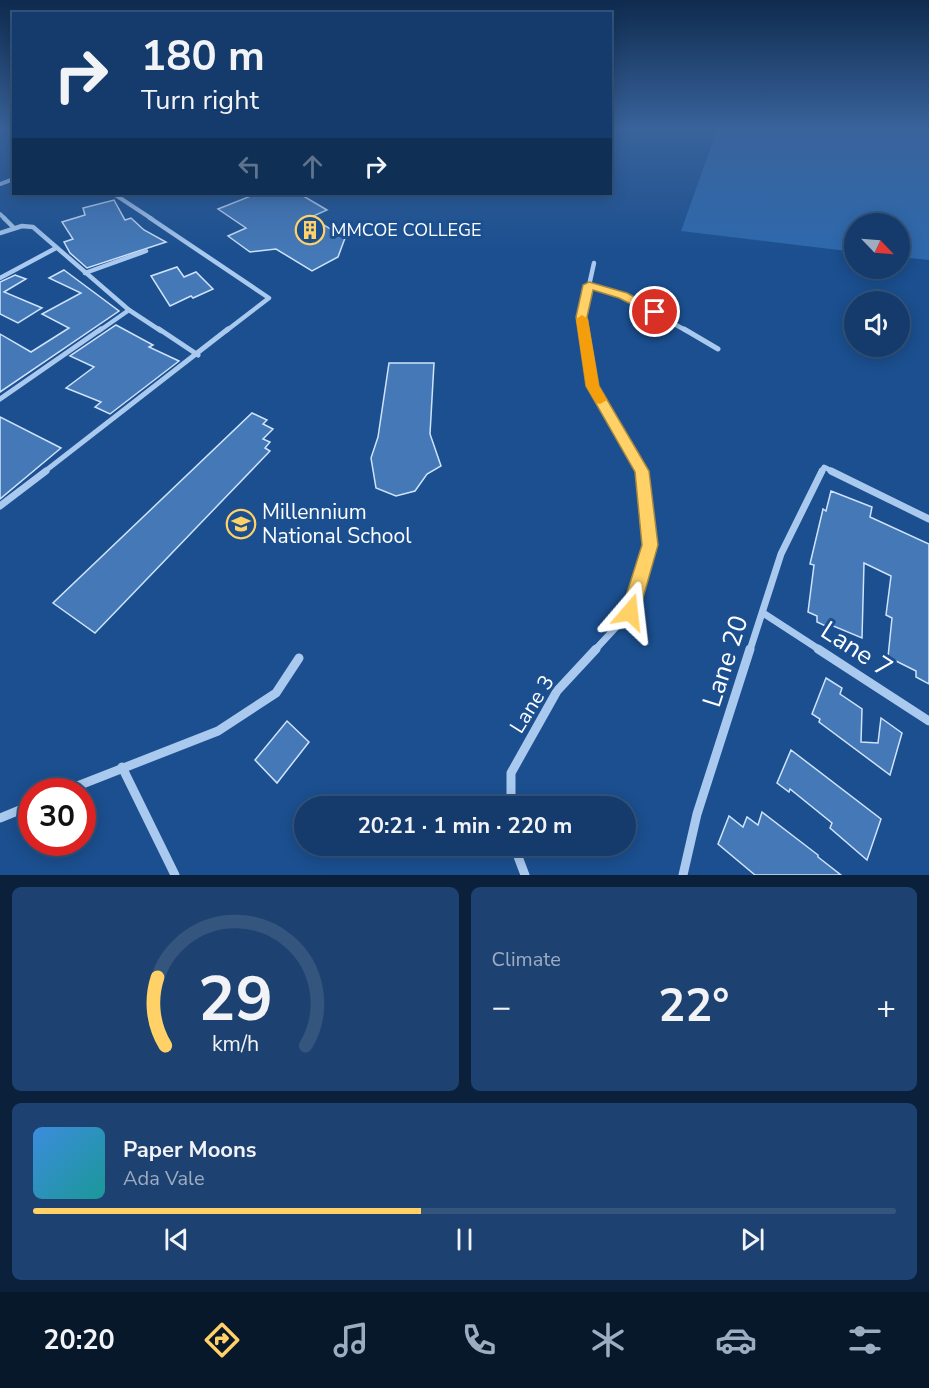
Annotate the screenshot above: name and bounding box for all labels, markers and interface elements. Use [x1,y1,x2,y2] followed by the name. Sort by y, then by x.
[141,28,265,85] text: 180 m
[42,36,120,114] icon: right
[141,82,259,119] text: Turn right
[233,150,266,183] icon: left
[296,150,329,183] icon: ahead
[359,150,392,183] icon: right
[844,213,910,279] north arrow
[844,213,910,357] map controls
[294,214,326,246] building icon: MMCOE COLLEGE
[331,218,482,242] place label: MMCOE COLLEGE
[629,286,680,337] pin
[844,291,910,357] button: sound
[638,295,671,328] icon: arrive
[262,498,412,550] place label: Millennium National School
[225,508,257,540] school or university icon: Millennium National School
[598,580,662,644] position arrow
[694,611,757,711] street label: Lane 20
[814,613,899,686] street label: Lane 7
[503,670,561,738] street label: Lane 3
[18,778,96,856] speed limit sign: 30
[358,811,572,841] text: 20:21 · 1 min · 220 m
[492,946,561,973] text: Climate
[198,957,273,1042] text: 29
[658,976,729,1037] text: 22°
[492,985,511,1030] text: −
[876,985,896,1030] text: +
[212,1029,259,1059] text: km/h
[123,1135,257,1165] text: Paper Moons
[123,1165,205,1192] text: Ada Vale
[160,1223,193,1256] icon: previous
[448,1223,481,1256] icon: pause
[736,1223,769,1256] icon: next
[201,1319,243,1361] icon: directions
[330,1319,372,1361] icon: music
[458,1319,500,1361] icon: phone
[587,1319,629,1361] icon: climate
[715,1319,757,1361] icon: car
[844,1319,886,1361] icon: filters
[43,1322,115,1359] text: 20:20

